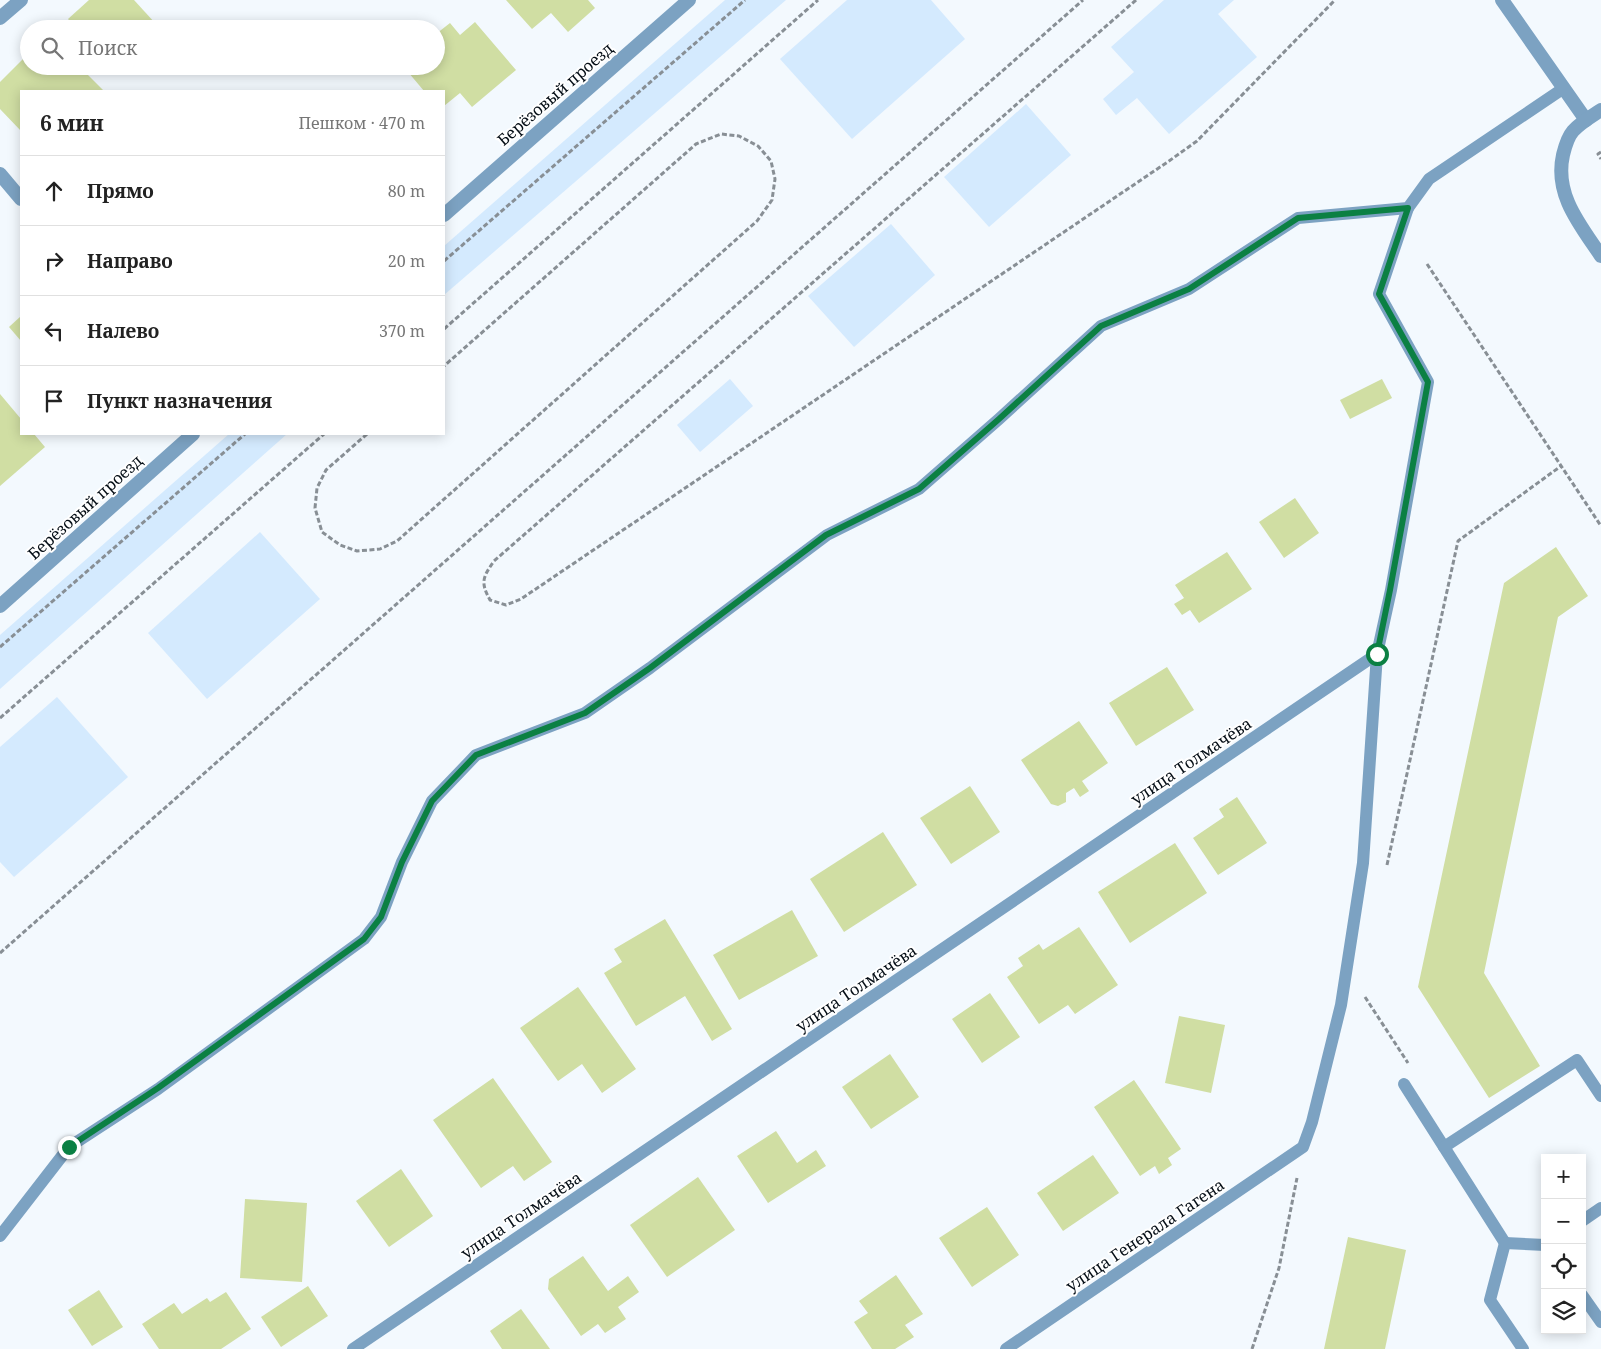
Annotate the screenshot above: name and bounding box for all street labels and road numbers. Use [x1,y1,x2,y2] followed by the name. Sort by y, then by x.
[492,37,618,151] street label: Берёзовый проезд
[23,450,147,564] street label: Берёзовый проезд
[1126,712,1256,810] street label: улица Толмачёва
[791,939,921,1037] street label: улица Толмачёва
[456,1166,586,1264] street label: улица Толмачёва
[1061,1174,1229,1296] street label: улица Генерала Гагена

